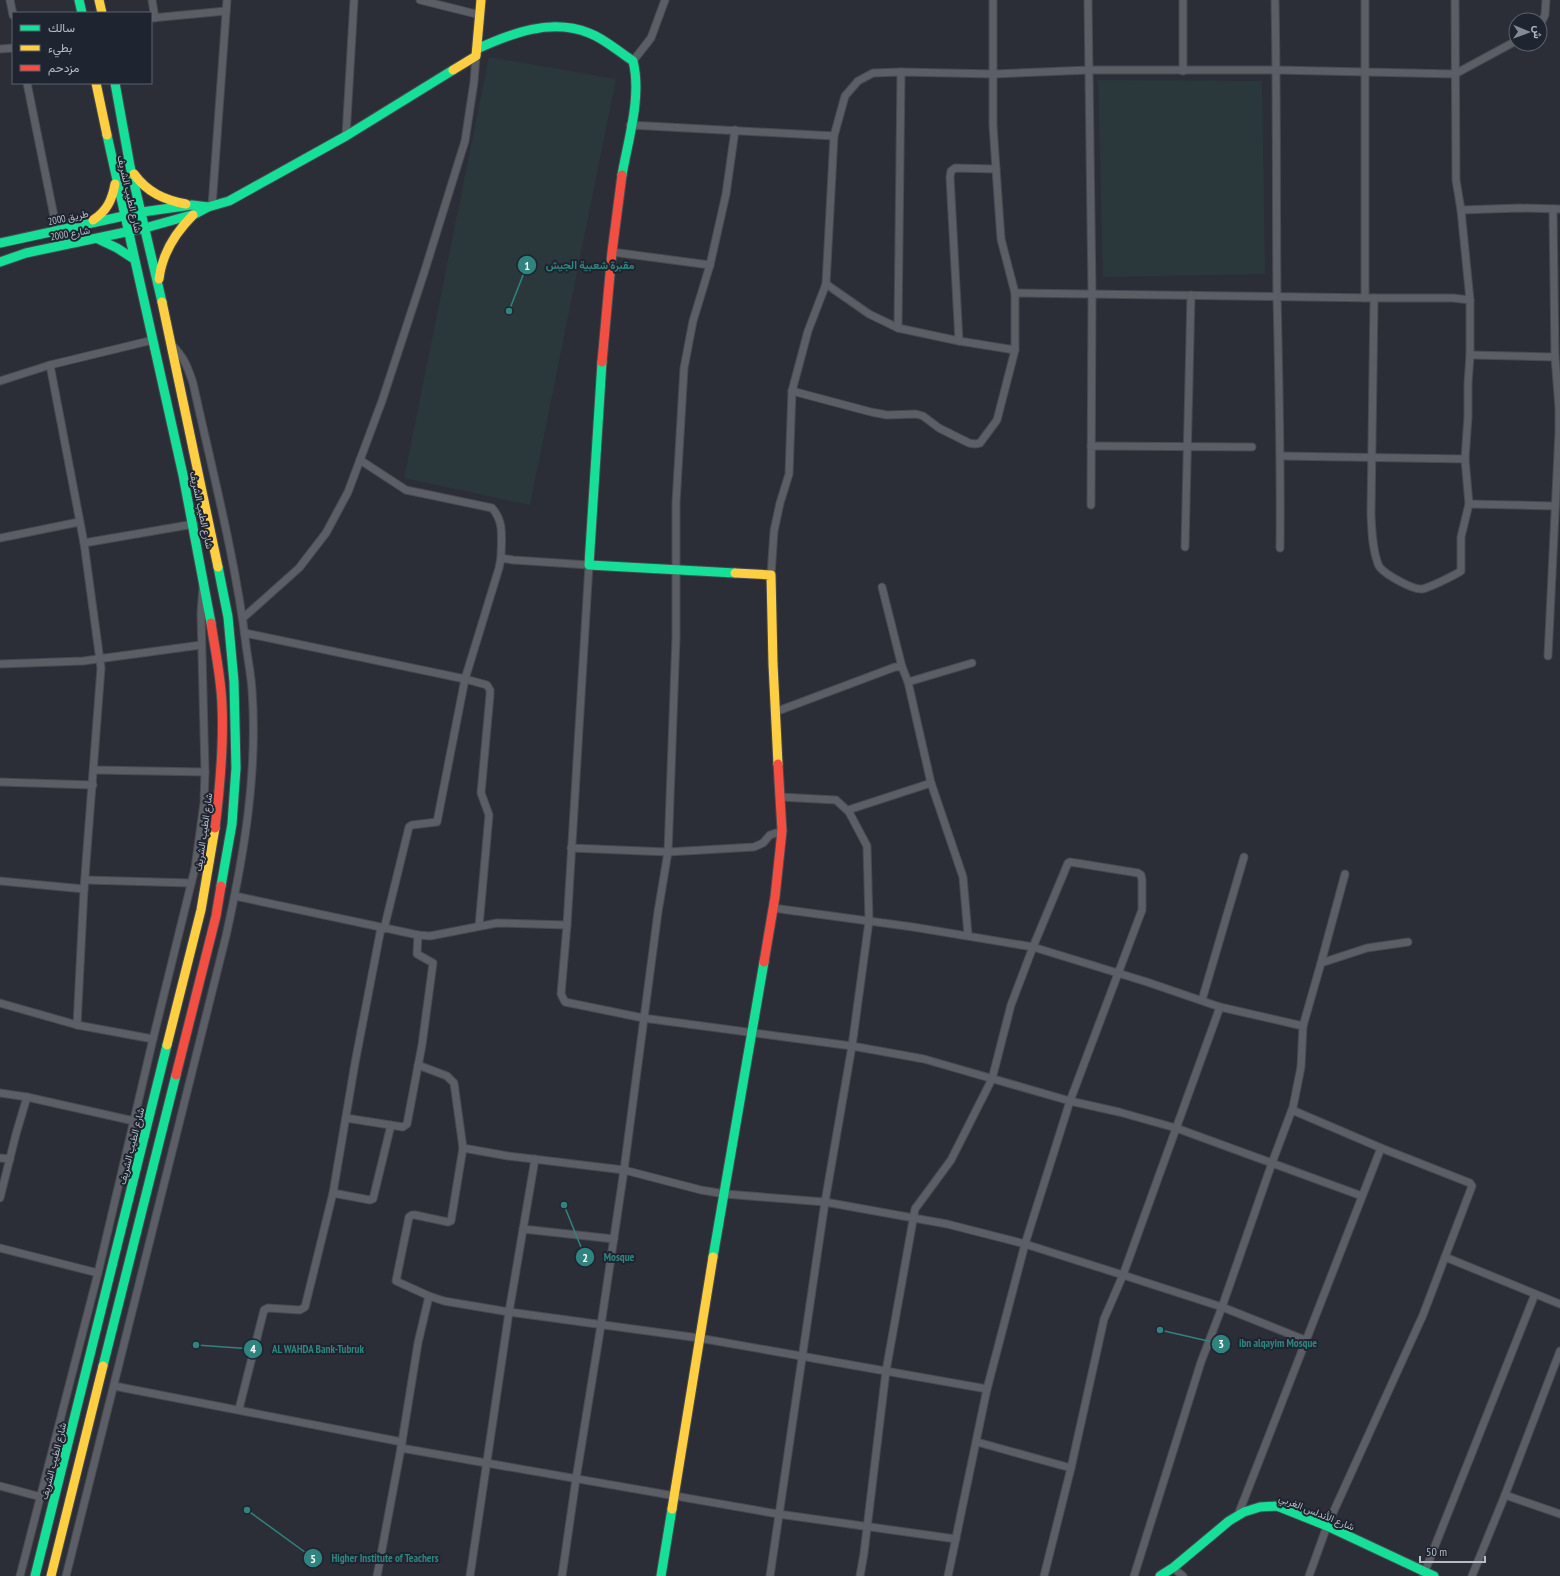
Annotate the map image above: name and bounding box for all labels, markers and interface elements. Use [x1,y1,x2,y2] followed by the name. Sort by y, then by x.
[12,12,152,84] legend
[1508,12,1548,52] north arrow
[48,20,75,35] text: سالك
[1531,25,1545,39] text: ش
[48,40,72,58] text: بطيء
[48,60,79,76] text: مزدحم
[114,154,145,234] street label: شارع الطيب الشريف
[47,207,90,228] street label: طريق 2000
[49,224,91,243] street label: شارع 2000
[517,254,642,277] callout: مقبرة شعبية الجيش
[524,258,530,273] text: 1
[546,258,634,272] text: مقبرة شعبية الجيش
[187,470,216,550] street label: شارع الطيب الشريف
[192,792,215,872] street label: شارع الطيب الشريف
[116,1106,147,1186] street label: شارع الطيب الشريف
[575,1246,642,1269] callout: Mosque
[582,1250,588,1265] text: 2
[604,1250,635,1264] text: Mosque
[1211,1332,1325,1355] callout: ibn alqayim Mosque
[1218,1336,1224,1351] text: 3
[1239,1336,1317,1350] text: ibn alqayim Mosque
[243,1338,372,1361] callout: AL WAHDA Bank-Tubruk
[250,1341,256,1356] text: 4
[271,1342,364,1356] text: AL WAHDA Bank-Tubruk
[38,1421,69,1501] street label: شارع الطيب الشريف
[1276,1491,1357,1535] street label: شارع الأندلس الغربي
[1420,1538,1485,1564] scale bar
[1426,1544,1447,1559] text: 50 m
[303,1547,447,1570] callout: Higher Institute of Teachers
[310,1551,316,1566] text: 5
[331,1551,439,1565] text: Higher Institute of Teachers

